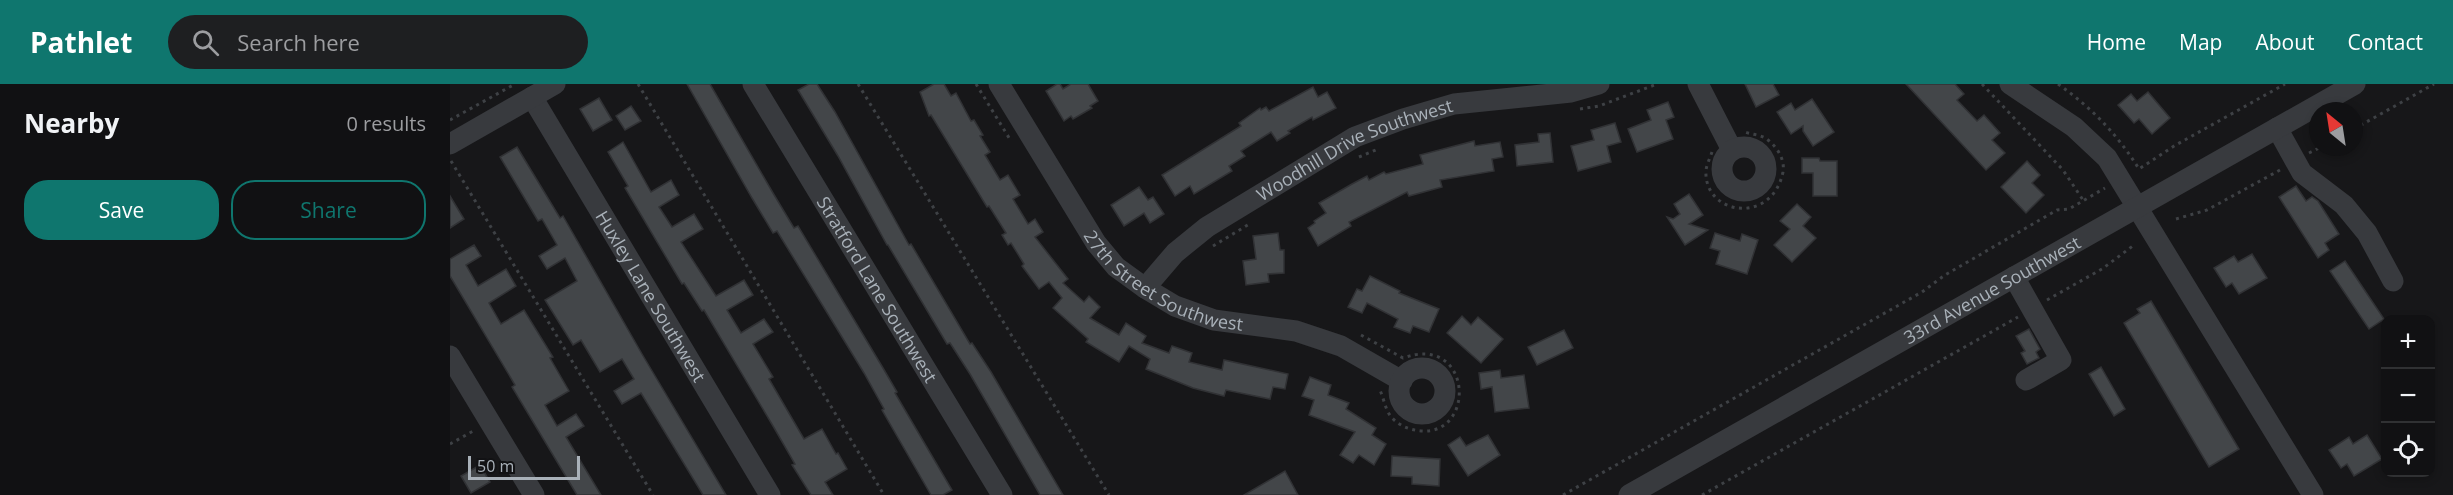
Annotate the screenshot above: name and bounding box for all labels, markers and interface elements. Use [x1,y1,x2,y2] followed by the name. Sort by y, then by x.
[168,15,588,69] search box
[30,23,132,61] text: Pathlet
[189,26,222,59] icon: search
[237,27,360,57] text: Search here
[2087,28,2146,56] text: Home
[2179,28,2222,56] text: Map
[2255,28,2315,56] text: About
[2348,28,2423,56] text: Contact
[1252,93,1455,206] street label: Woodhill Drive Southwest
[2309,102,2363,156] north arrow
[24,105,119,141] text: Nearby
[346,110,426,137] text: 0 results
[24,180,219,240] button: Save
[231,180,426,240] button: Share
[812,192,943,387] street label: Stratford Lane Southwest
[591,206,712,386] street label: Huxley Lane Southwest
[1079,225,1245,336] street label: 27th Street Southwest
[1899,230,2085,349] street label: 33rd Avenue Southwest
[2381,315,2435,477] map controls
[2381,315,2435,369] button: +
[2381,369,2435,423] button: −
[2381,423,2435,477] button: locate
[468,453,580,480] scale bar
[477,455,514,477] text: 50 m

